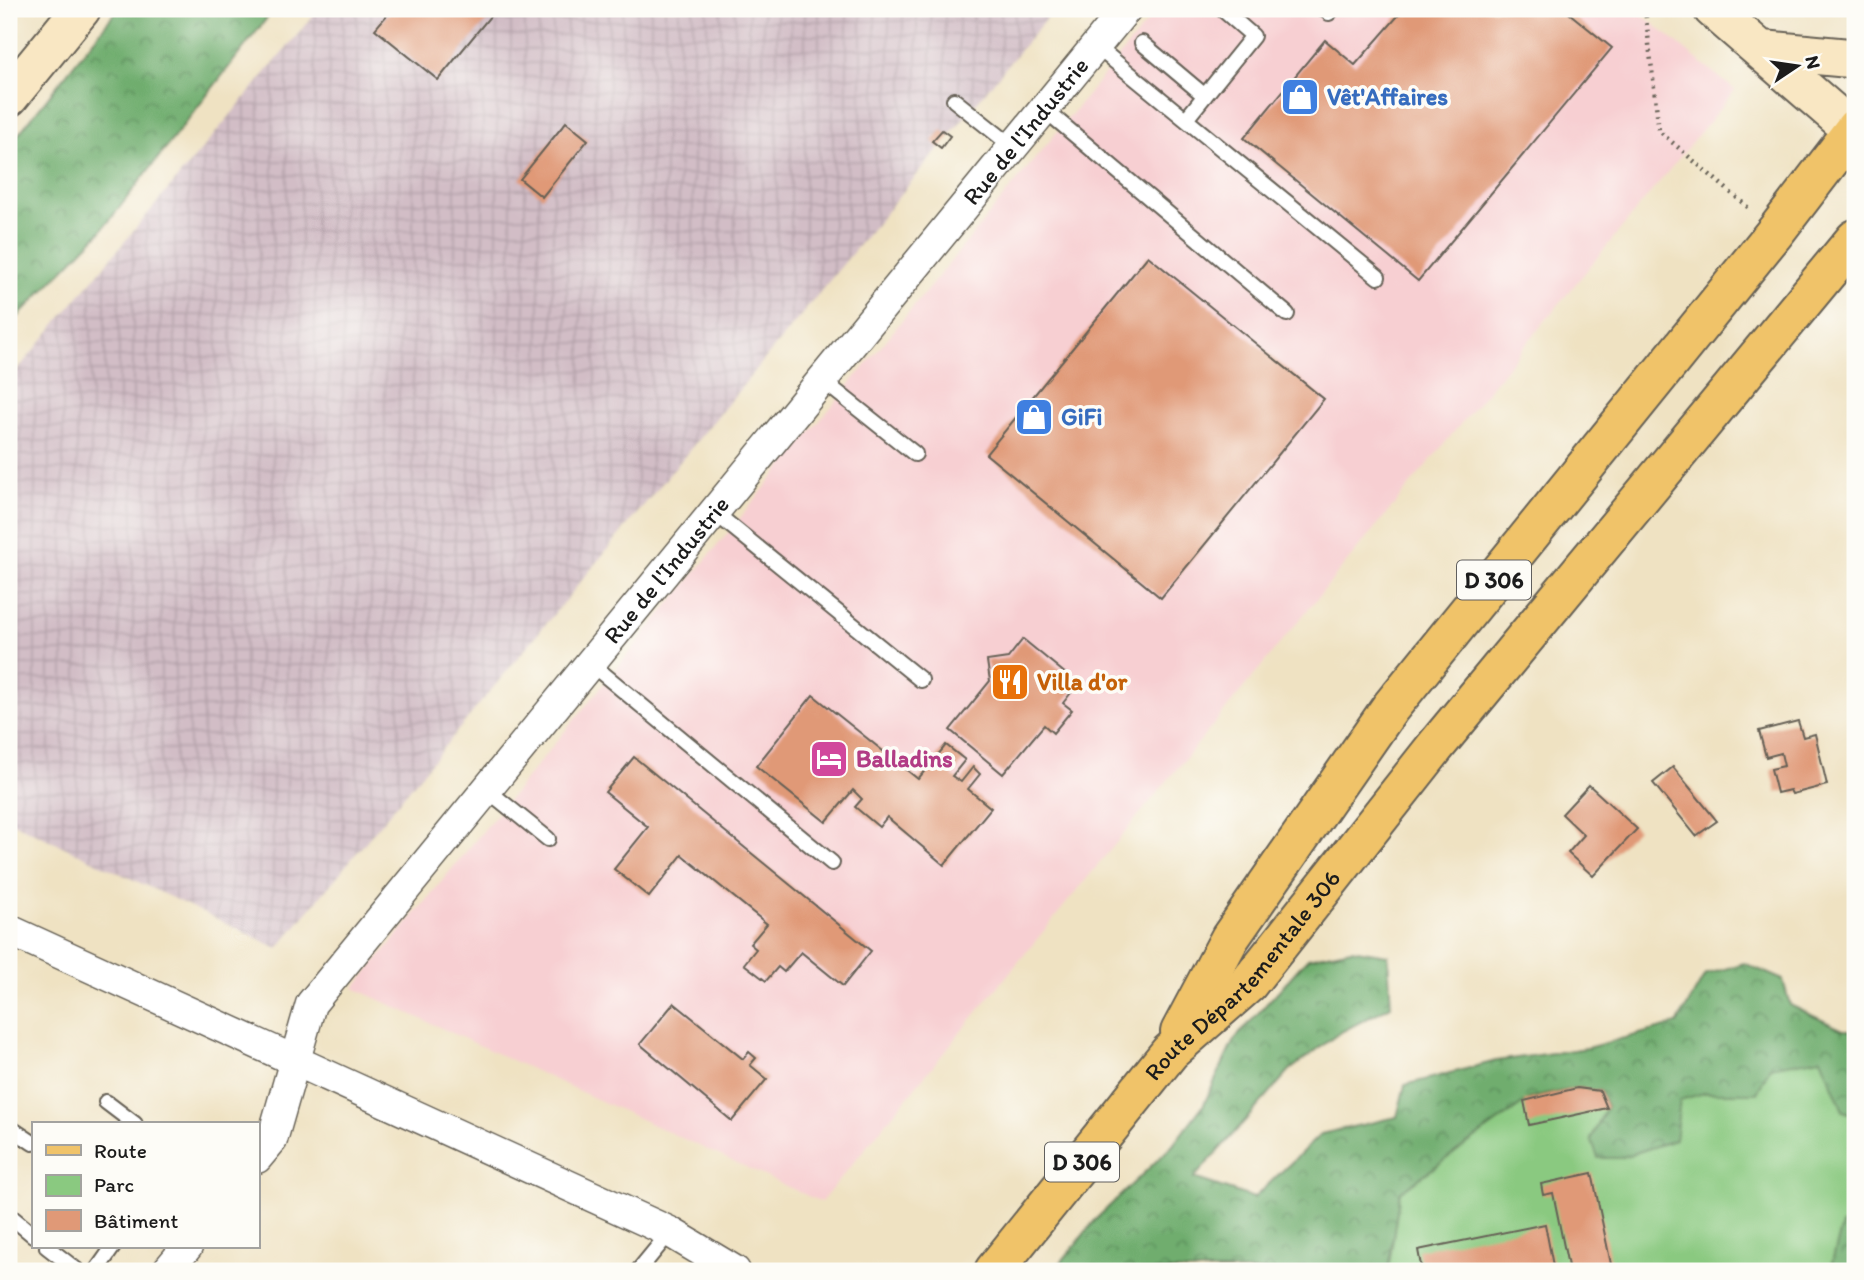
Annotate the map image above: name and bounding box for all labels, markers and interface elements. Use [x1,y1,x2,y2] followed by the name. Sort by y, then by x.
[1762,32,1832,102] north arrow
[956,51,1094,211] street label: Rue de l'Industrie
[1800,53,1826,71] text: N
[1279,76,1321,118] shop icon: Vêt'Affaires
[1327,82,1448,111] place label: Vêt'Affaires
[1013,396,1055,438] shop icon: GiFi
[1061,402,1102,431] place label: GiFi
[597,490,735,649] street label: Rue de l'Industrie
[1457,560,1531,600] road number: D 306
[989,661,1031,703] restaurant icon: Villa d'or
[1037,667,1128,696] place label: Villa d'or
[808,738,850,780] hotel icon: Balladins
[856,744,953,773] place label: Balladins
[1138,864,1346,1086] street label: Route Départementale 306
[32,1122,259,1248] legend
[94,1138,147,1163] text: Route
[1045,1142,1119,1182] road number: D 306
[94,1172,134,1197] text: Parc
[94,1208,178,1233] text: Bâtiment

